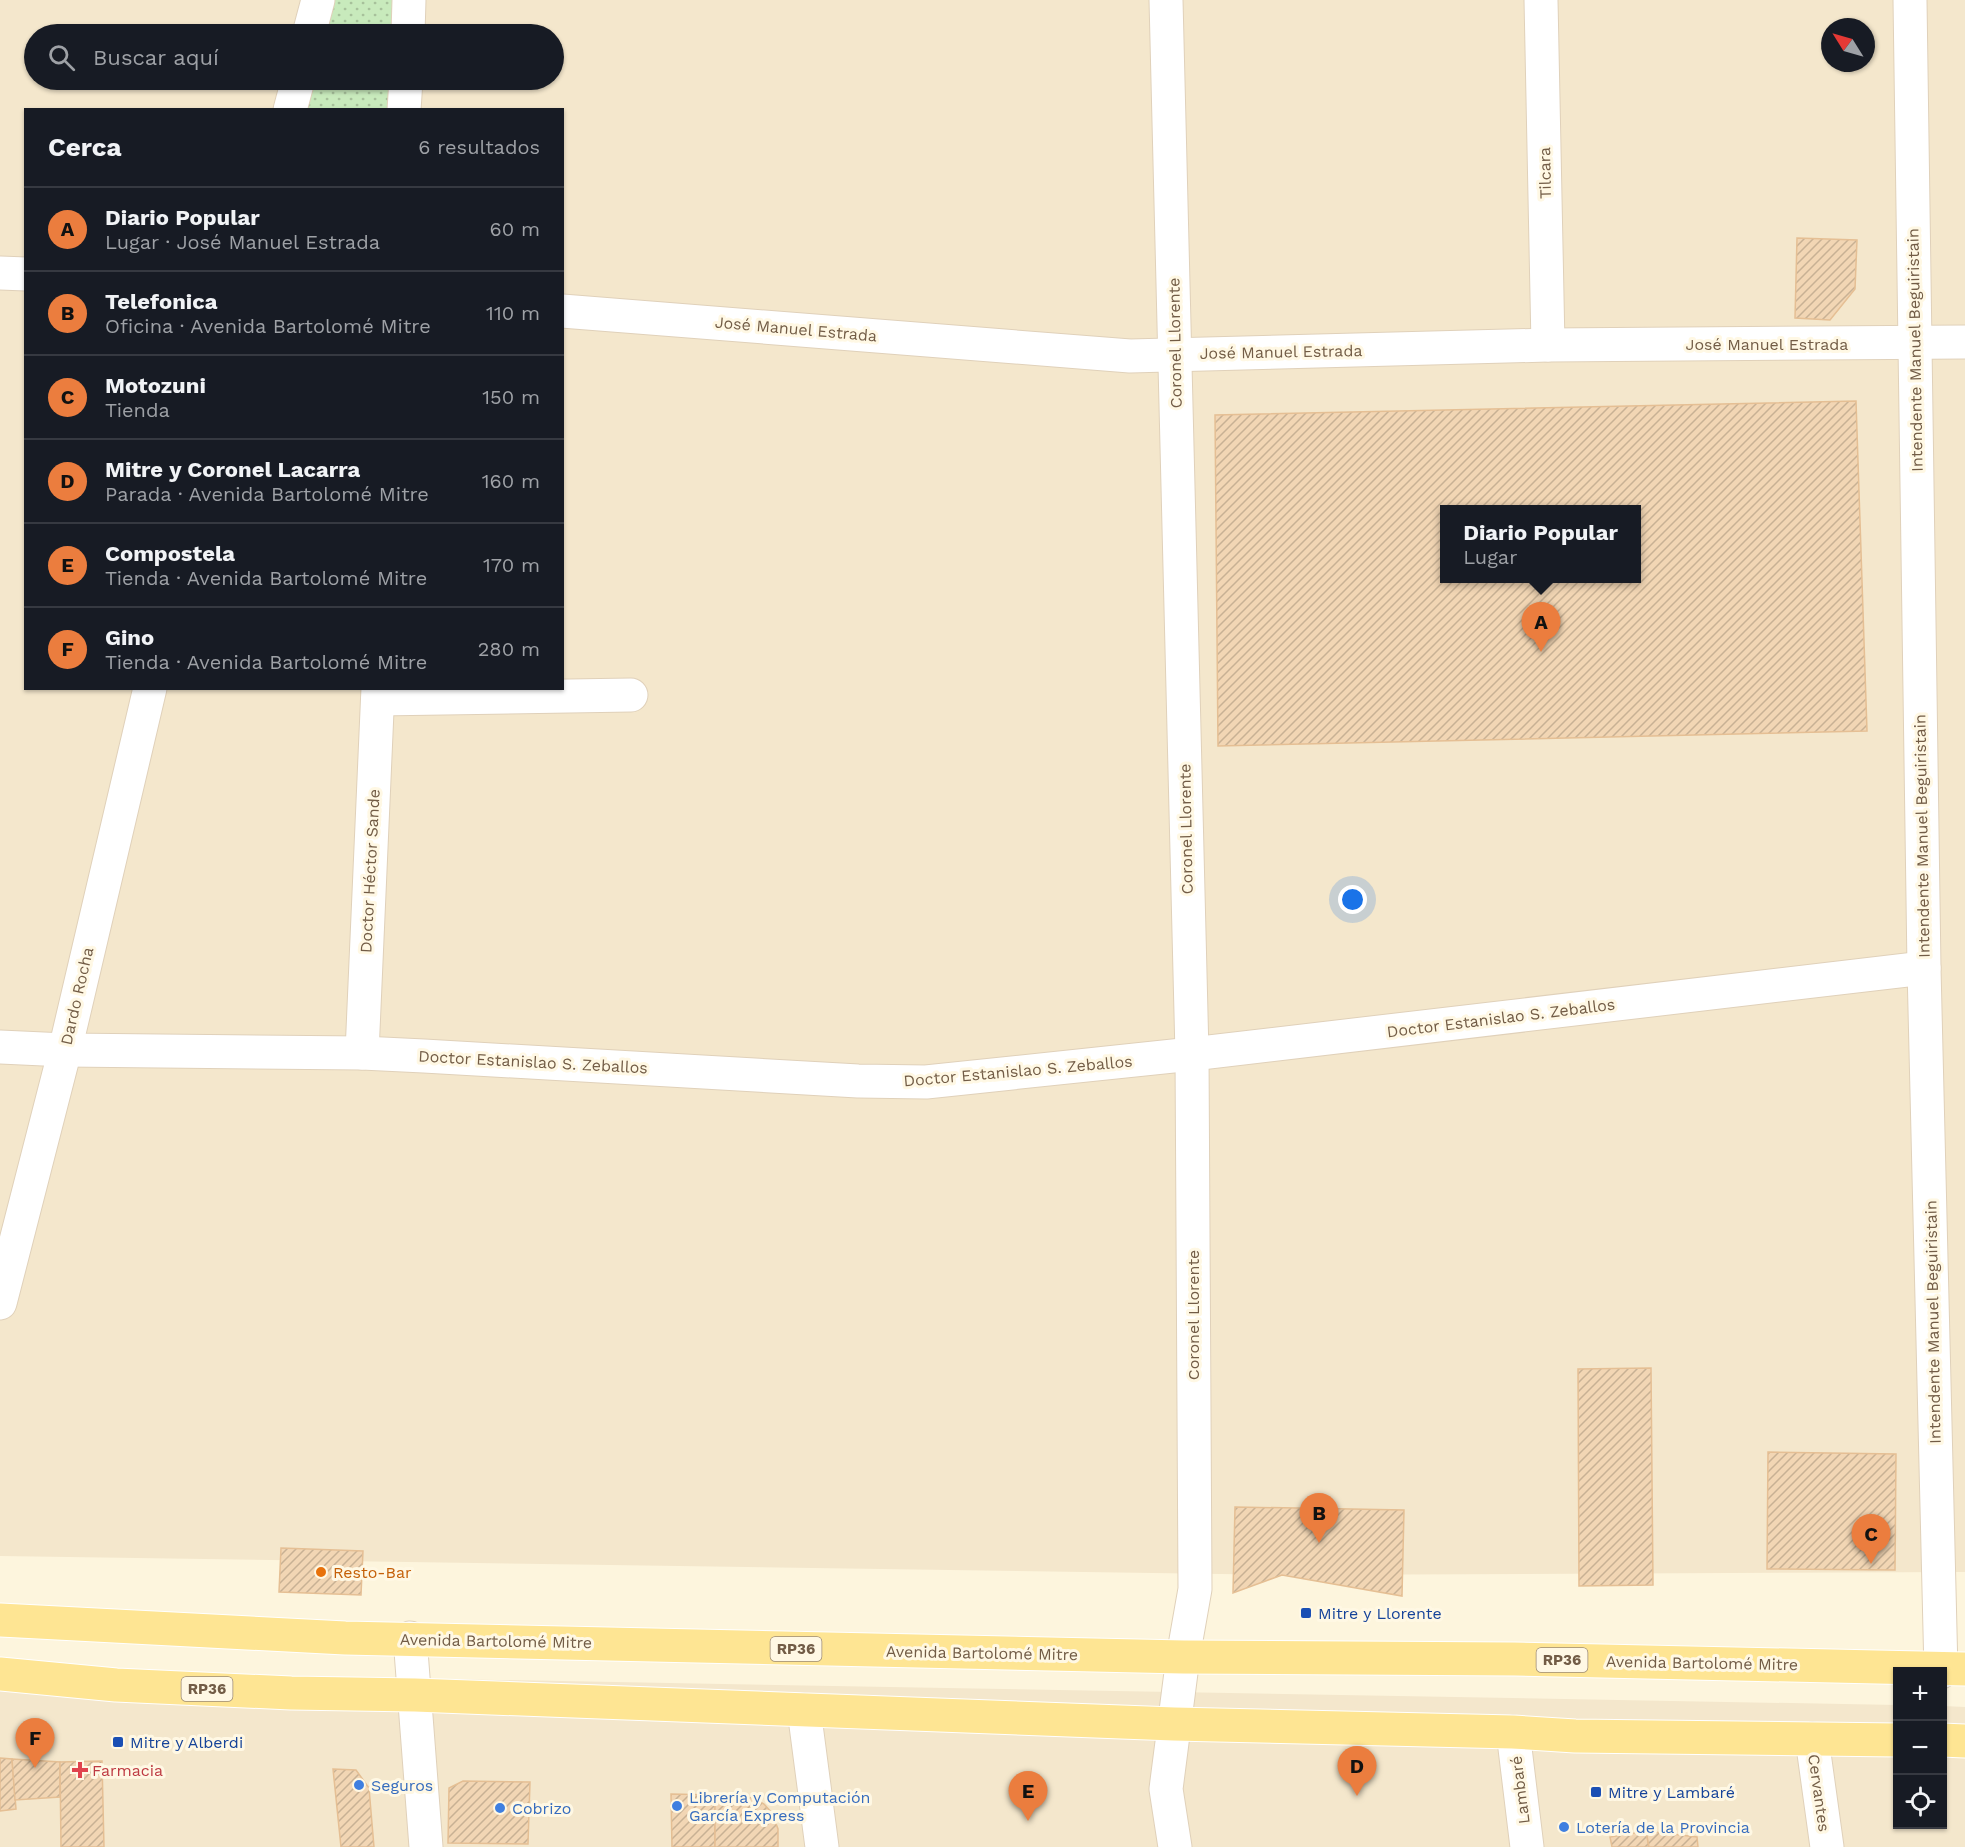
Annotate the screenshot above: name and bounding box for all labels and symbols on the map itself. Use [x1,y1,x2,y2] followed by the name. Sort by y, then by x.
[1821,18,1875,72] north arrow
[1535,147,1555,199] street label: Tilcara
[1903,228,1927,472] street label: Intendente Manuel Beguiristain
[1164,278,1186,408] street label: Coronel Llorente
[714,312,878,346] street label: José Manuel Estrada
[1686,335,1848,354] street label: José Manuel Estrada
[1199,341,1363,363] street label: José Manuel Estrada
[1522,602,1560,652] pin: A
[1910,714,1934,958] street label: Intendente Manuel Beguiristain
[1175,764,1197,894] street label: Coronel Llorente
[356,789,384,953] street label: Doctor Héctor Sande
[1338,885,1367,914] your location
[57,945,97,1047] street label: Dardo Rocha
[1386,995,1616,1041] street label: Doctor Estanislao S. Zeballos
[418,1046,648,1078] street label: Doctor Estanislao S. Zeballos
[903,1052,1133,1090] street label: Doctor Estanislao S. Zeballos
[1921,1200,1945,1444] street label: Intendente Manuel Beguiristain
[1184,1250,1203,1380] street label: Coronel Llorente
[1300,1494,1338,1543] pin: B
[1852,1514,1890,1564] pin: C
[333,1563,412,1582] place label: Resto-Bar
[314,1565,328,1579] marker: Resto-Bar
[1318,1604,1442,1623] place label: Mitre y Llorente
[1299,1606,1313,1620] marker: Mitre y Llorente
[400,1630,592,1652] street label: Avenida Bartolomé Mitre
[770,1637,822,1661] road number: RP36
[886,1642,1078,1664] street label: Avenida Bartolomé Mitre
[1536,1648,1588,1672] road number: RP36
[1606,1652,1798,1674] street label: Avenida Bartolomé Mitre
[182,1677,232,1701] road number: RP36
[15,1718,54,1768] pin: F
[130,1733,243,1752] place label: Mitre y Alberdi
[111,1735,125,1749] marker: Mitre y Alberdi
[1338,1746,1376,1796] pin: D
[1804,1753,1834,1833] street label: Cervantes
[1506,1755,1534,1825] street label: Lambaré
[92,1761,163,1780] place label: Farmacia
[73,1763,87,1777] marker: Farmacia
[1008,1772,1048,1821] pin: E
[371,1776,433,1795] place label: Seguros
[352,1778,366,1792] marker: Seguros
[1608,1783,1735,1802] place label: Mitre y Lambaré
[1589,1785,1603,1799] marker: Mitre y Lambaré
[689,1788,870,1825] place label: Librería y Computación García Express
[512,1799,571,1818] place label: Cobrizo
[670,1799,684,1813] marker: Librería y Computación García Express
[493,1801,507,1815] marker: Cobrizo
[1576,1818,1750,1837] place label: Lotería de la Provincia
[1557,1820,1571,1834] marker: Lotería de la Provincia

